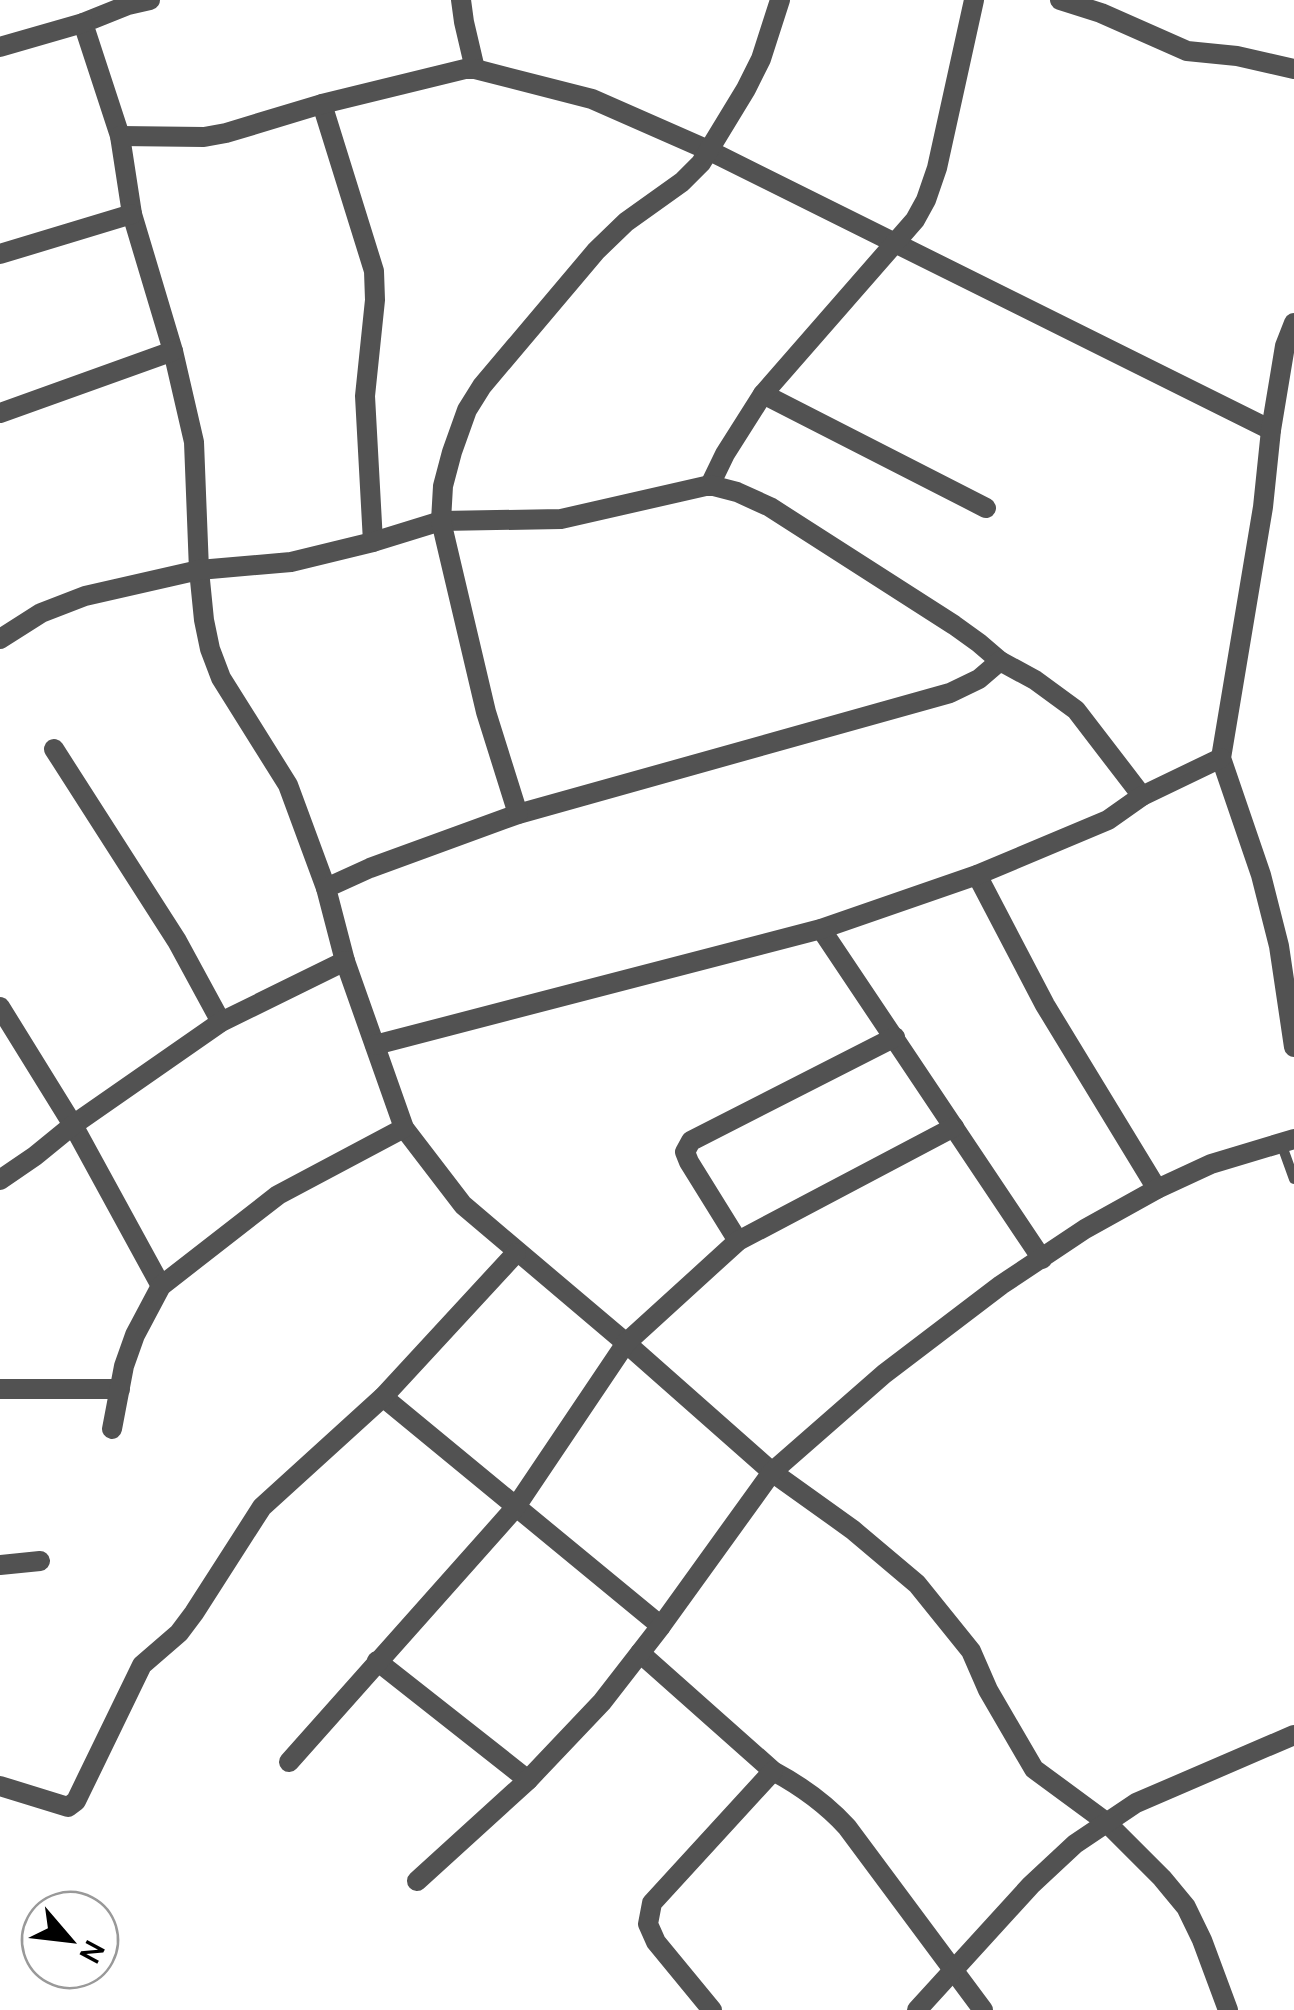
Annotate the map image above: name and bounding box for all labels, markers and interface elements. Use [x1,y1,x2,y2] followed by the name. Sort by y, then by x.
[20,1890,120,1990] north arrow
[71,1934,114,1970] text: N

